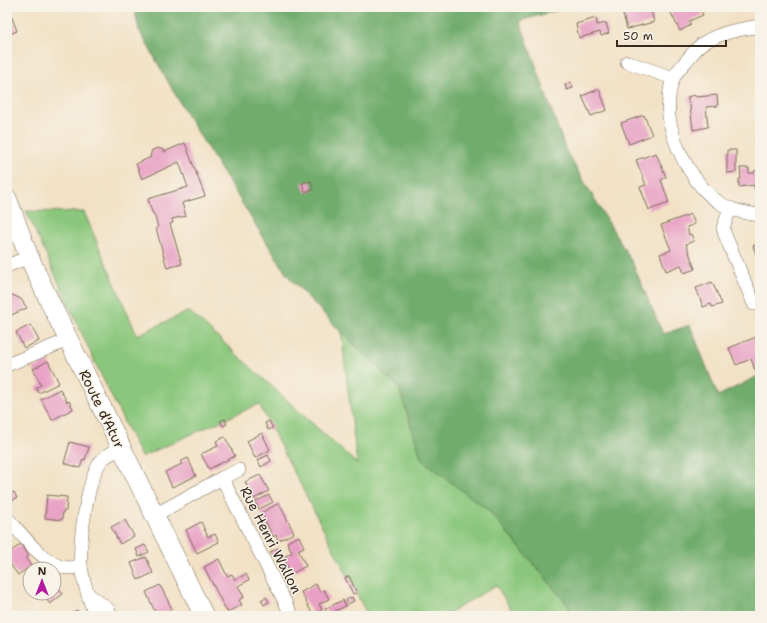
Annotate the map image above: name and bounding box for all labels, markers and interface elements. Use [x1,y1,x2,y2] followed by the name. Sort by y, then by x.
[617,22,726,48] scale bar
[623,28,653,44] text: 50 m
[75,367,129,452] street label: Route d'Atur
[236,483,306,597] street label: Rue Henri Wallon
[22,561,62,601] north arrow
[38,564,47,579] text: N

